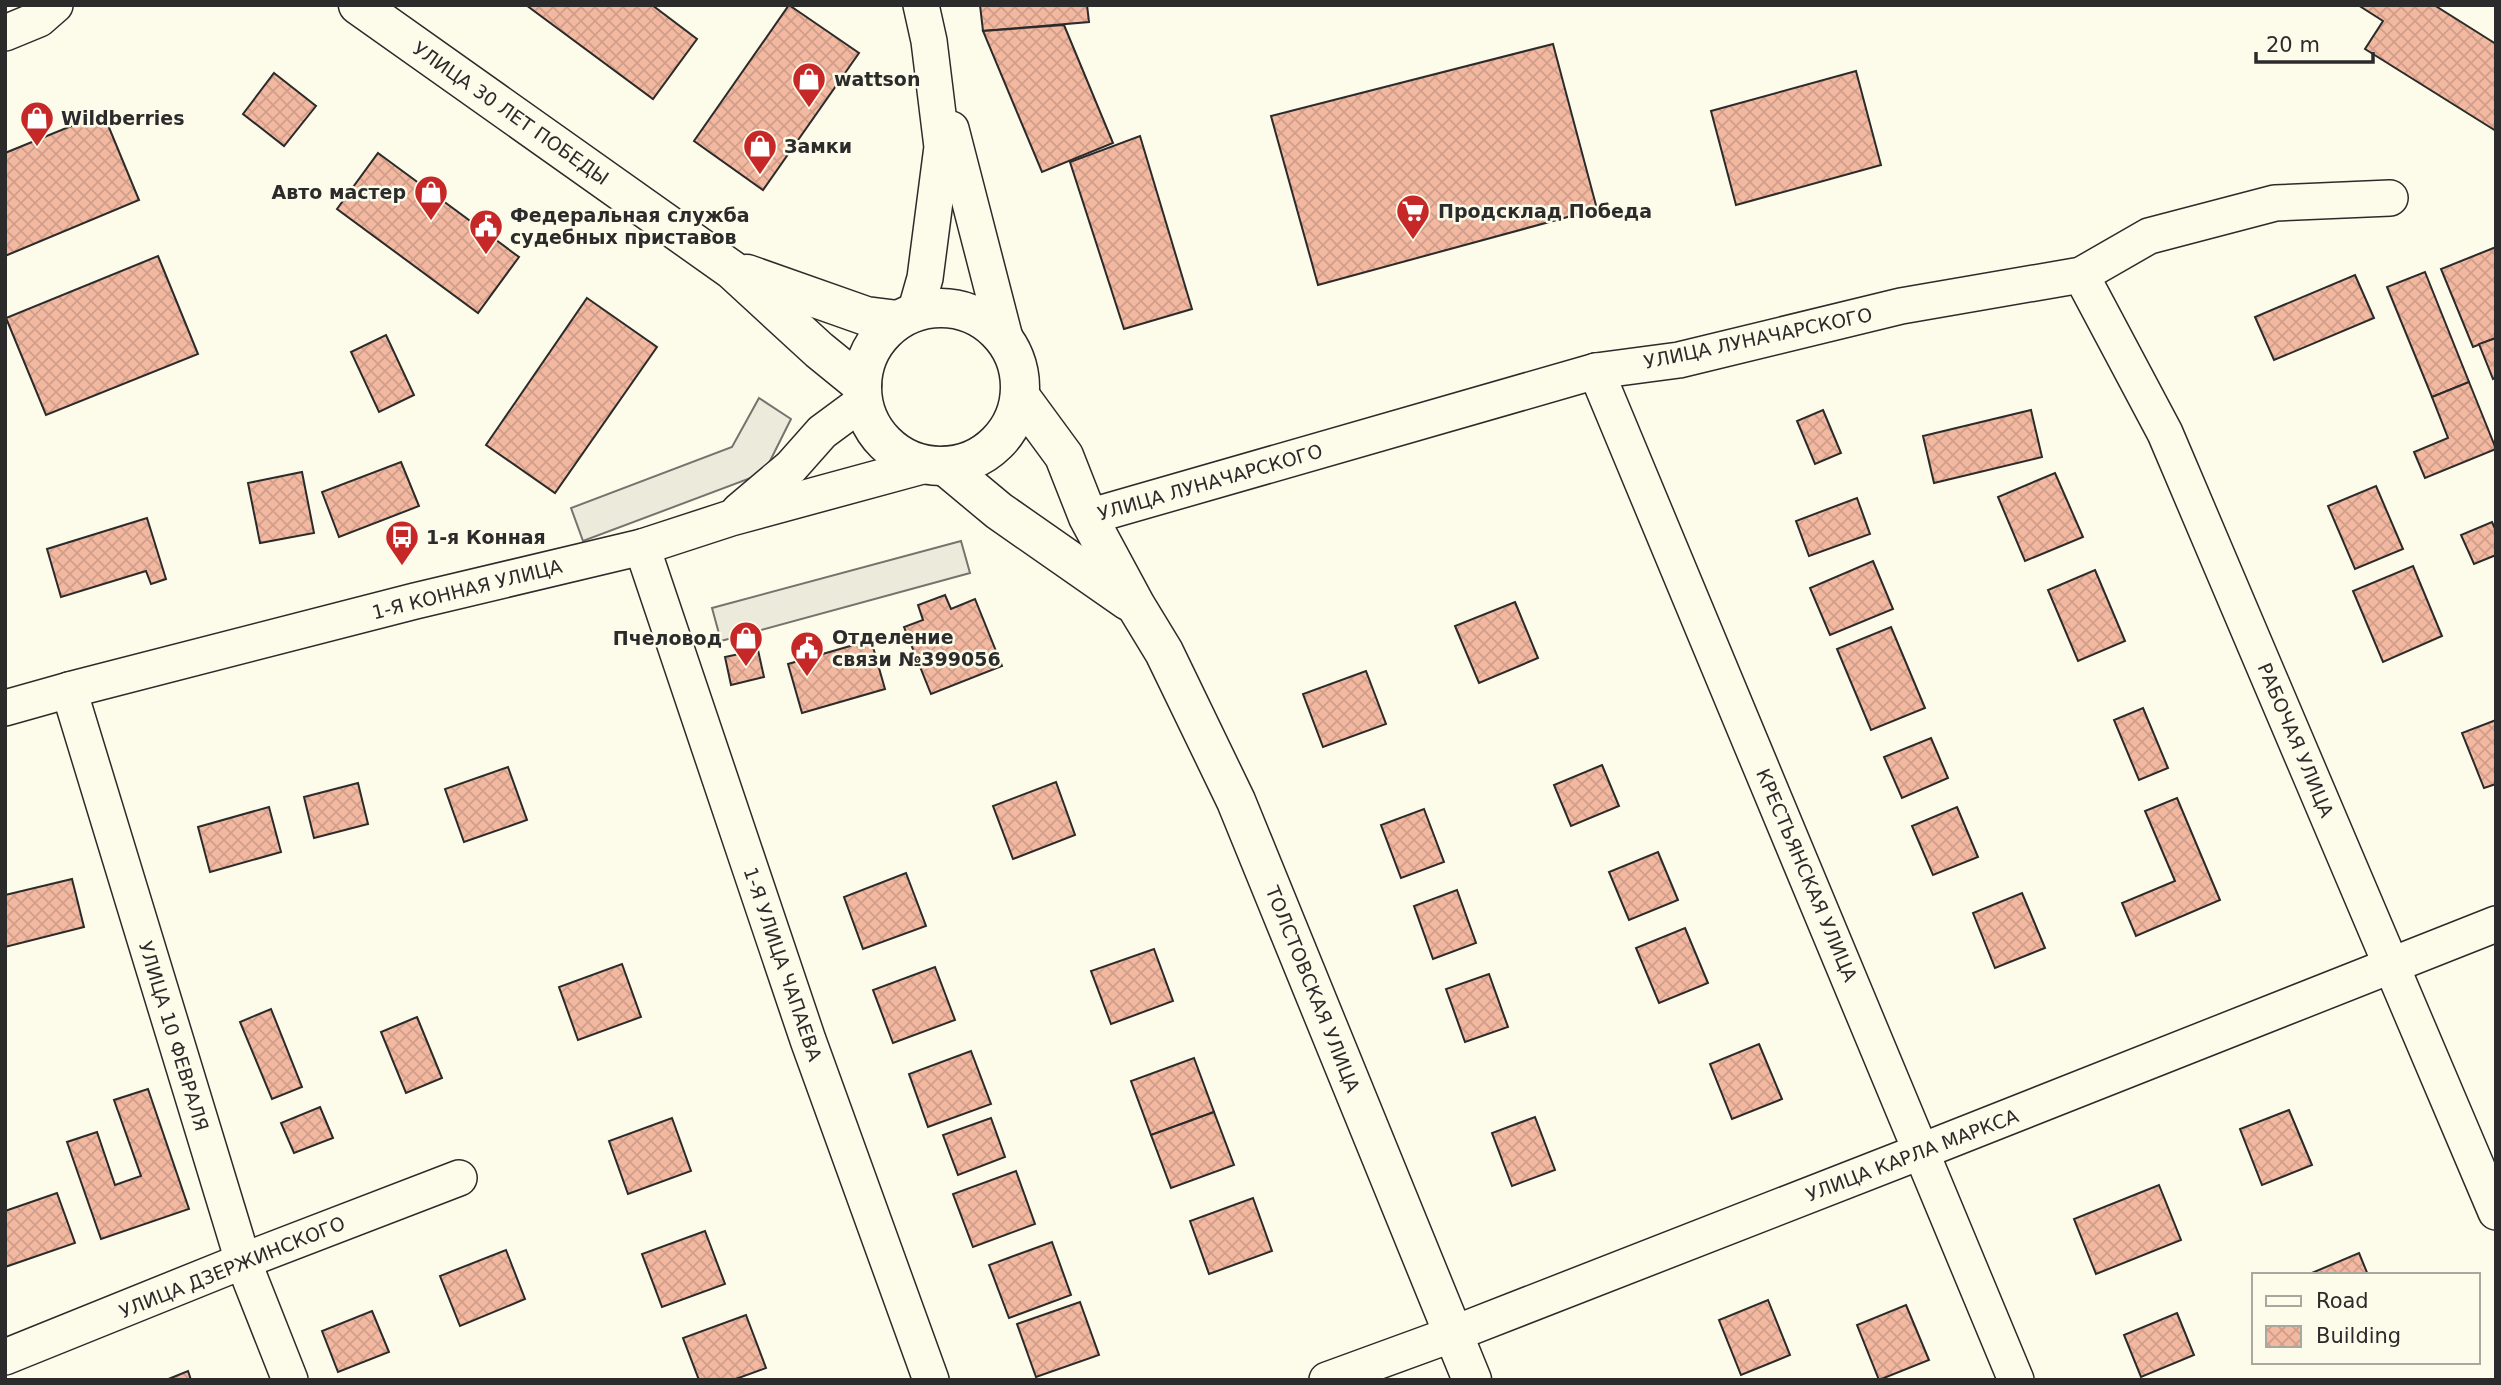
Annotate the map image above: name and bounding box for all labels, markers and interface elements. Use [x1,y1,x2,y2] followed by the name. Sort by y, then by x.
[2256,21,2373,65] scale bar
[2266,33,2320,57] text: 20 m
[409,37,613,189] street label: УЛИЦА 30 ЛЕТ ПОБЕДЫ
[790,60,828,109] shop icon: wattson
[834,68,920,90] place label: wattson
[18,99,56,148] shop icon: Wildberries
[61,107,185,129] place label: Wildberries
[741,127,779,176] shop icon: Замки
[784,135,852,157] place label: Замки
[412,173,450,222] shop icon: Авто мастер
[271,181,406,203] place label: Авто мастер
[1394,192,1432,241] supermarket icon: Продсклад Победа
[1438,200,1652,222] place label: Продсклад Победа
[510,204,750,248] place label: Федеральная служба судебных приставов
[467,207,505,256] public building icon: Федеральная служба судебных приставов
[1642,303,1874,373] street label: УЛИЦА ЛУНАЧАРСКОГО
[1095,439,1325,525] street label: УЛИЦА ЛУНАЧАРСКОГО
[383,518,421,567] bus stop icon: 1-я Конная
[426,526,546,548] place label: 1-я Конная
[370,555,564,623] street label: 1-Я КОННАЯ УЛИЦА
[727,619,765,668] shop icon: Пчеловод
[832,626,1001,670] place label: Отделение связи №399056
[613,627,722,649] place label: Пчеловод
[788,629,826,678] public building icon: Отделение связи №399056
[2254,660,2338,820] street label: РАБОЧАЯ УЛИЦА
[1752,765,1862,985] street label: КРЕСТЬЯНСКАЯ УЛИЦА
[739,864,827,1064] street label: 1-Я УЛИЦА ЧАПАЕВА
[1261,882,1365,1095] street label: ТОЛСТОВСКАЯ УЛИЦА
[135,938,213,1134] street label: УЛИЦА 10 ФЕВРАЛЯ
[1803,1104,2021,1206] street label: УЛИЦА КАРЛА МАРКСА
[116,1212,348,1322] street label: УЛИЦА ДЗЕРЖИНСКОГО
[2252,1273,2480,1364] legend
[2316,1289,2369,1313] text: Road
[2316,1324,2401,1348] text: Building

